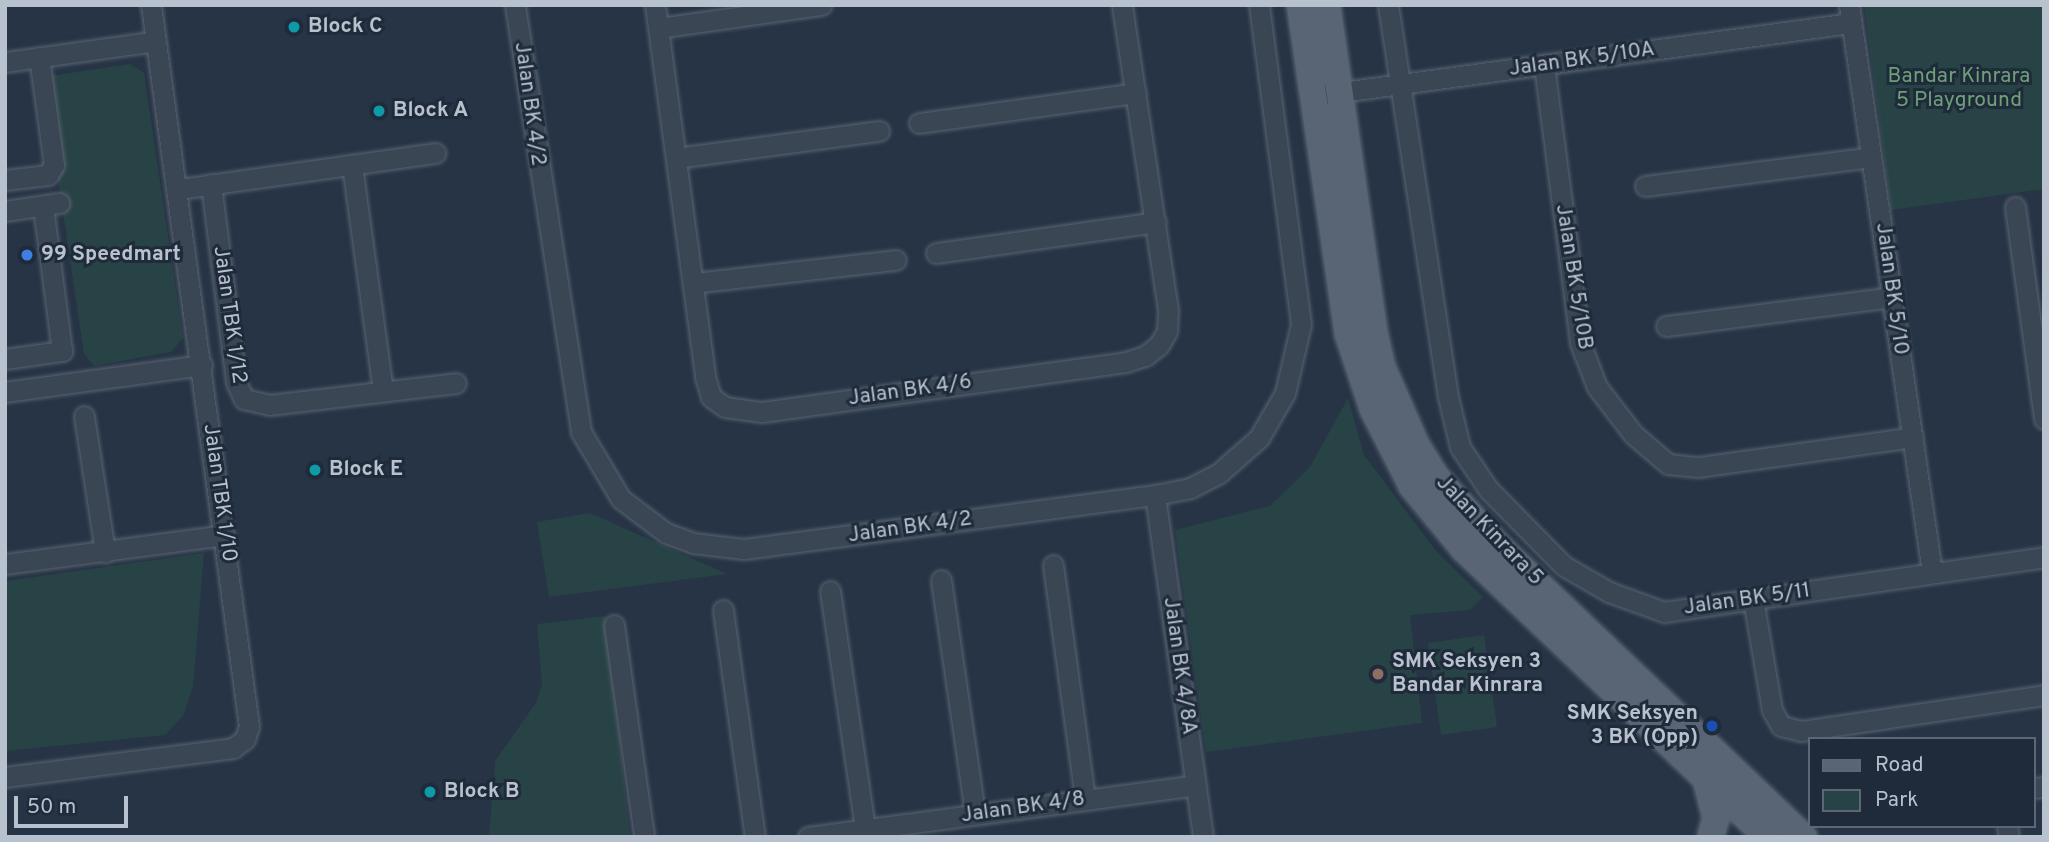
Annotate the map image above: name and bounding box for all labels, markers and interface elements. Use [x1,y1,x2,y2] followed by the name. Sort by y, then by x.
[308,14,382,40] place label: Block C
[286,19,302,35] marker: Block C
[1508,37,1656,83] street label: Jalan BK 5/10A
[508,40,550,168] street label: Jalan BK 4/2
[1888,64,2030,114] park label: Bandar Kinrara 5 Playground
[393,98,469,124] place label: Block A
[371,103,387,119] marker: Block A
[1549,202,1597,352] street label: Jalan BK 5/10B
[1869,221,1913,357] street label: Jalan BK 5/10
[41,242,181,268] place label: 99 Speedmart
[207,244,251,386] street label: Jalan TBK 1/12
[19,247,35,263] marker: 99 Speedmart
[847,370,973,412] street label: Jalan BK 4/6
[197,422,241,564] street label: Jalan TBK 1/10
[329,457,403,483] place label: Block E
[307,462,323,478] marker: Block E
[1430,471,1548,591] street label: Jalan Kinrara 5
[846,507,974,549] street label: Jalan BK 4/2
[1682,579,1812,621] street label: Jalan BK 5/11
[1157,596,1201,736] street label: Jalan BK 4/8A
[1392,649,1543,699] place label: SMK Seksyen 3 Bandar Kinrara
[1370,666,1386,682] marker: SMK Seksyen 3 Bandar Kinrara
[1567,701,1698,751] place label: SMK Seksyen 3 BK (Opp)
[1704,718,1720,734] marker: SMK Seksyen 3 BK (Opp)
[1808,737,2035,828] legend
[1875,752,1924,779] text: Road
[444,779,519,805] place label: Block B
[18,782,131,826] scale bar
[422,784,438,800] marker: Block B
[959,787,1087,829] street label: Jalan BK 4/8
[1875,787,1918,814] text: Park
[27,794,76,821] text: 50 m

